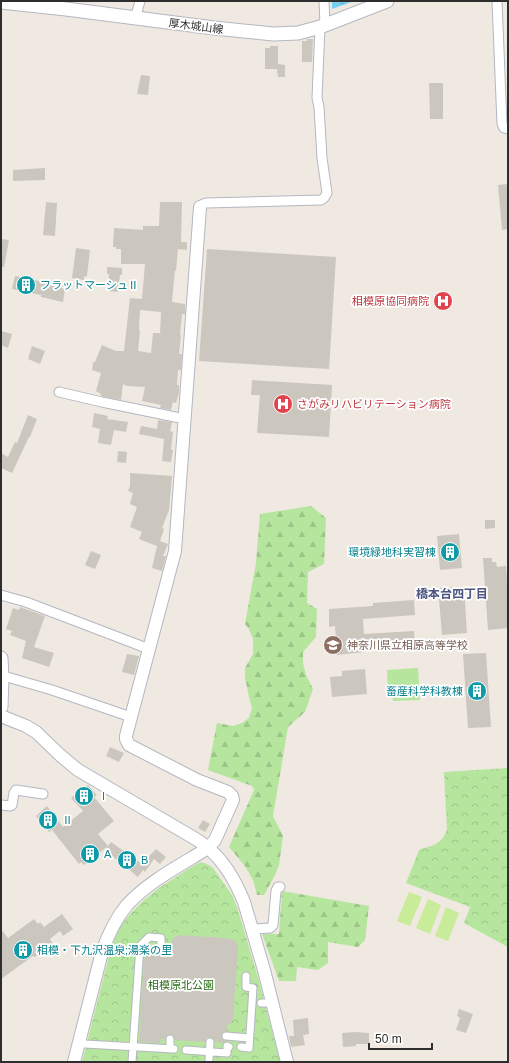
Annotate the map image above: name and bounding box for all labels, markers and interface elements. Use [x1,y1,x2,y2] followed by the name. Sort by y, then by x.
[168,17,224,35] street label: 厚木城山線
[15,274,37,296] building icon: フラットマーシュⅡ
[40,279,139,291] place label: フラットマーシュⅡ
[432,290,454,312] hospital icon: 相模原協同病院
[352,295,429,307] place label: 相模原協同病院
[272,393,294,415] hospital icon: さがみリハビリテーション病院
[297,398,451,410] place label: さがみリハビリテーション病院
[439,541,461,563] building icon: 環境緑地科実習棟
[348,546,436,558] place label: 環境緑地科実習棟
[416,587,488,601] district label: 橋本台四丁目
[322,634,344,656] school or university icon: 神奈川県立相原高等学校
[347,639,468,651] place label: 神奈川県立相原高等学校
[466,680,488,702] building icon: 畜産科学科教棟
[386,685,463,697] place label: 畜産科学科教棟
[73,785,95,807] building icon: Ⅰ
[98,790,109,802] place label: Ⅰ
[37,809,59,831] building icon: Ⅱ
[62,814,73,826] place label: Ⅱ
[79,843,101,865] building icon: A
[104,848,112,860] place label: A
[116,849,138,871] building icon: B
[141,854,148,866] place label: B
[12,939,34,961] building icon: 相模・下九沢温泉;湯楽の里
[37,944,172,956] place label: 相模・下九沢温泉;湯楽の里
[148,979,214,991] park label: 相模原北公園
[369,1025,432,1051] scale bar
[375,1032,402,1046] text: 50 m

